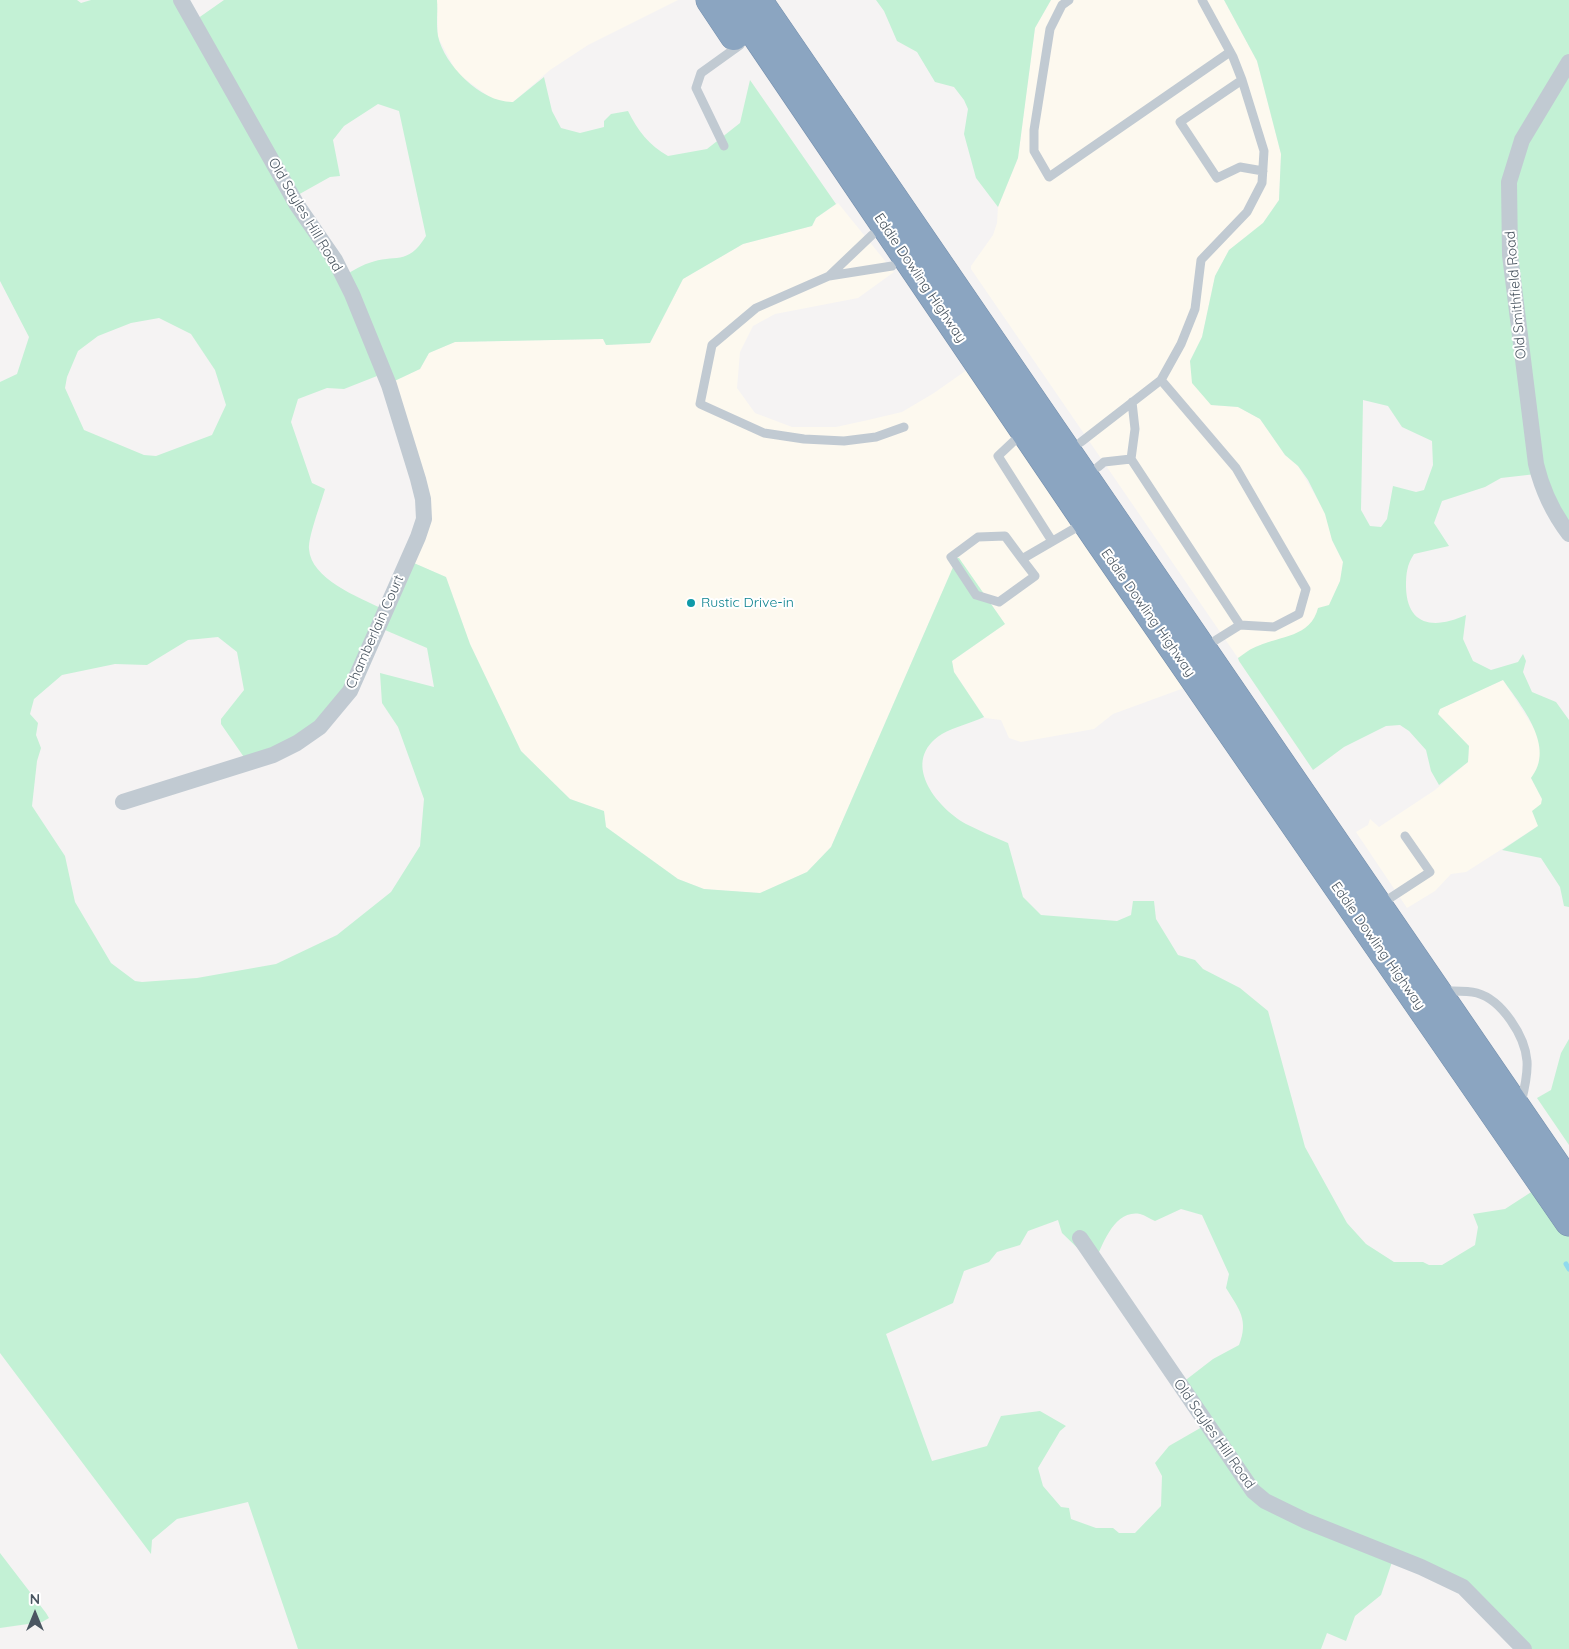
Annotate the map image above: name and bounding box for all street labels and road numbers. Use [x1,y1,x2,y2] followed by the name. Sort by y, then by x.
[264,155,346,275] street label: Old Sayles Hill Road
[870,210,970,346] street label: Eddie Dowling Highway
[1502,230,1530,360] street label: Old Smithfield Road
[1097,546,1199,680] street label: Eddie Dowling Highway
[342,573,408,691] street label: Chamberlain Court
[1327,879,1429,1013] street label: Eddie Dowling Highway
[1170,1376,1258,1492] street label: Old Sayles Hill Road

